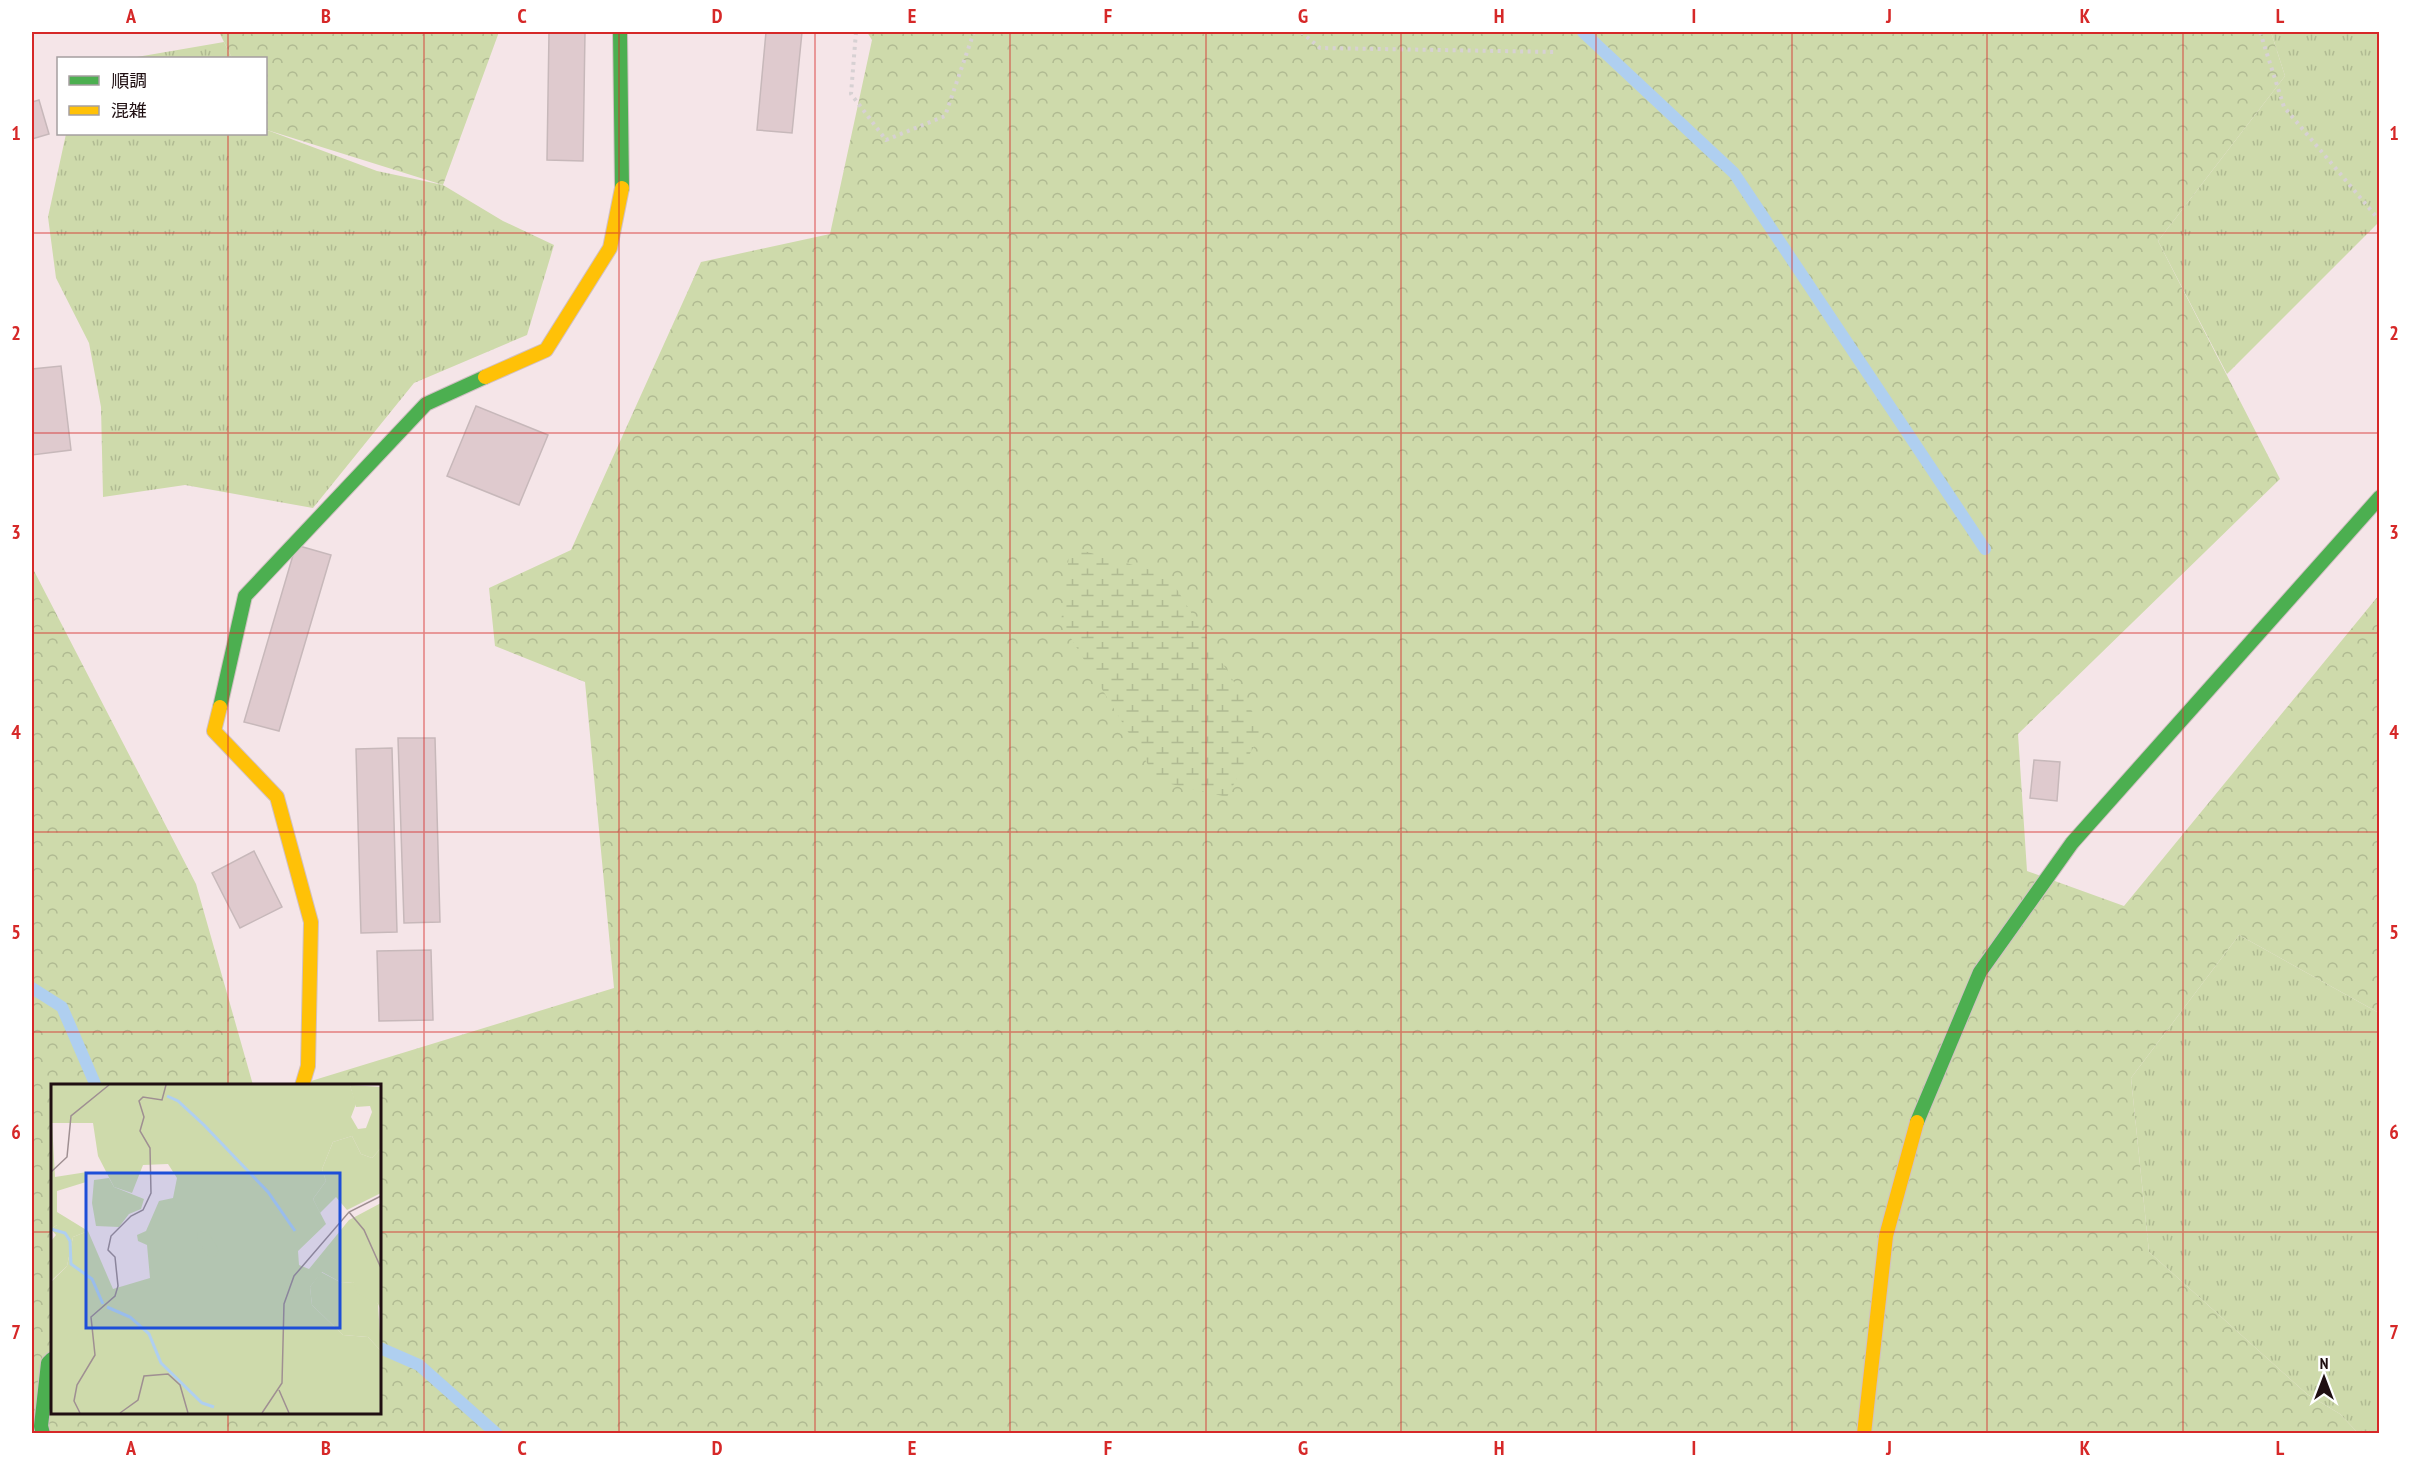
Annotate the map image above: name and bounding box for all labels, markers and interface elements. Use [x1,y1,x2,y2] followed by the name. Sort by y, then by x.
[125,3,137,29] text: A
[321,3,331,29] text: B
[517,3,527,29] text: C
[712,3,723,29] text: D
[908,3,916,29] text: E
[1104,3,1112,29] text: F
[1298,3,1308,29] text: G
[1494,3,1504,29] text: H
[1692,3,1696,29] text: I
[1885,3,1892,29] text: J
[2080,3,2091,29] text: K
[2276,3,2285,29] text: L
[57,57,267,135] legend
[111,69,147,92] text: 順調
[111,99,147,122] text: 混雑
[11,120,21,146] text: 1
[2389,120,2399,146] text: 1
[11,320,21,346] text: 2
[2389,320,2399,346] text: 2
[11,519,21,545] text: 3
[2389,519,2399,545] text: 3
[11,719,21,745] text: 4
[2389,719,2399,745] text: 4
[11,919,21,945] text: 5
[2389,919,2399,945] text: 5
[51,1084,381,1414] inset map
[11,1119,21,1145] text: 6
[2389,1119,2399,1145] text: 6
[11,1319,21,1345] text: 7
[2389,1319,2399,1345] text: 7
[2294,1348,2354,1408] north arrow
[2320,1353,2328,1373] text: N
[125,1435,137,1461] text: A
[321,1435,331,1461] text: B
[517,1435,527,1461] text: C
[712,1435,723,1461] text: D
[908,1435,916,1461] text: E
[1104,1435,1112,1461] text: F
[1298,1435,1308,1461] text: G
[1494,1435,1504,1461] text: H
[1692,1435,1696,1461] text: I
[1885,1435,1892,1461] text: J
[2080,1435,2091,1461] text: K
[2276,1435,2285,1461] text: L

